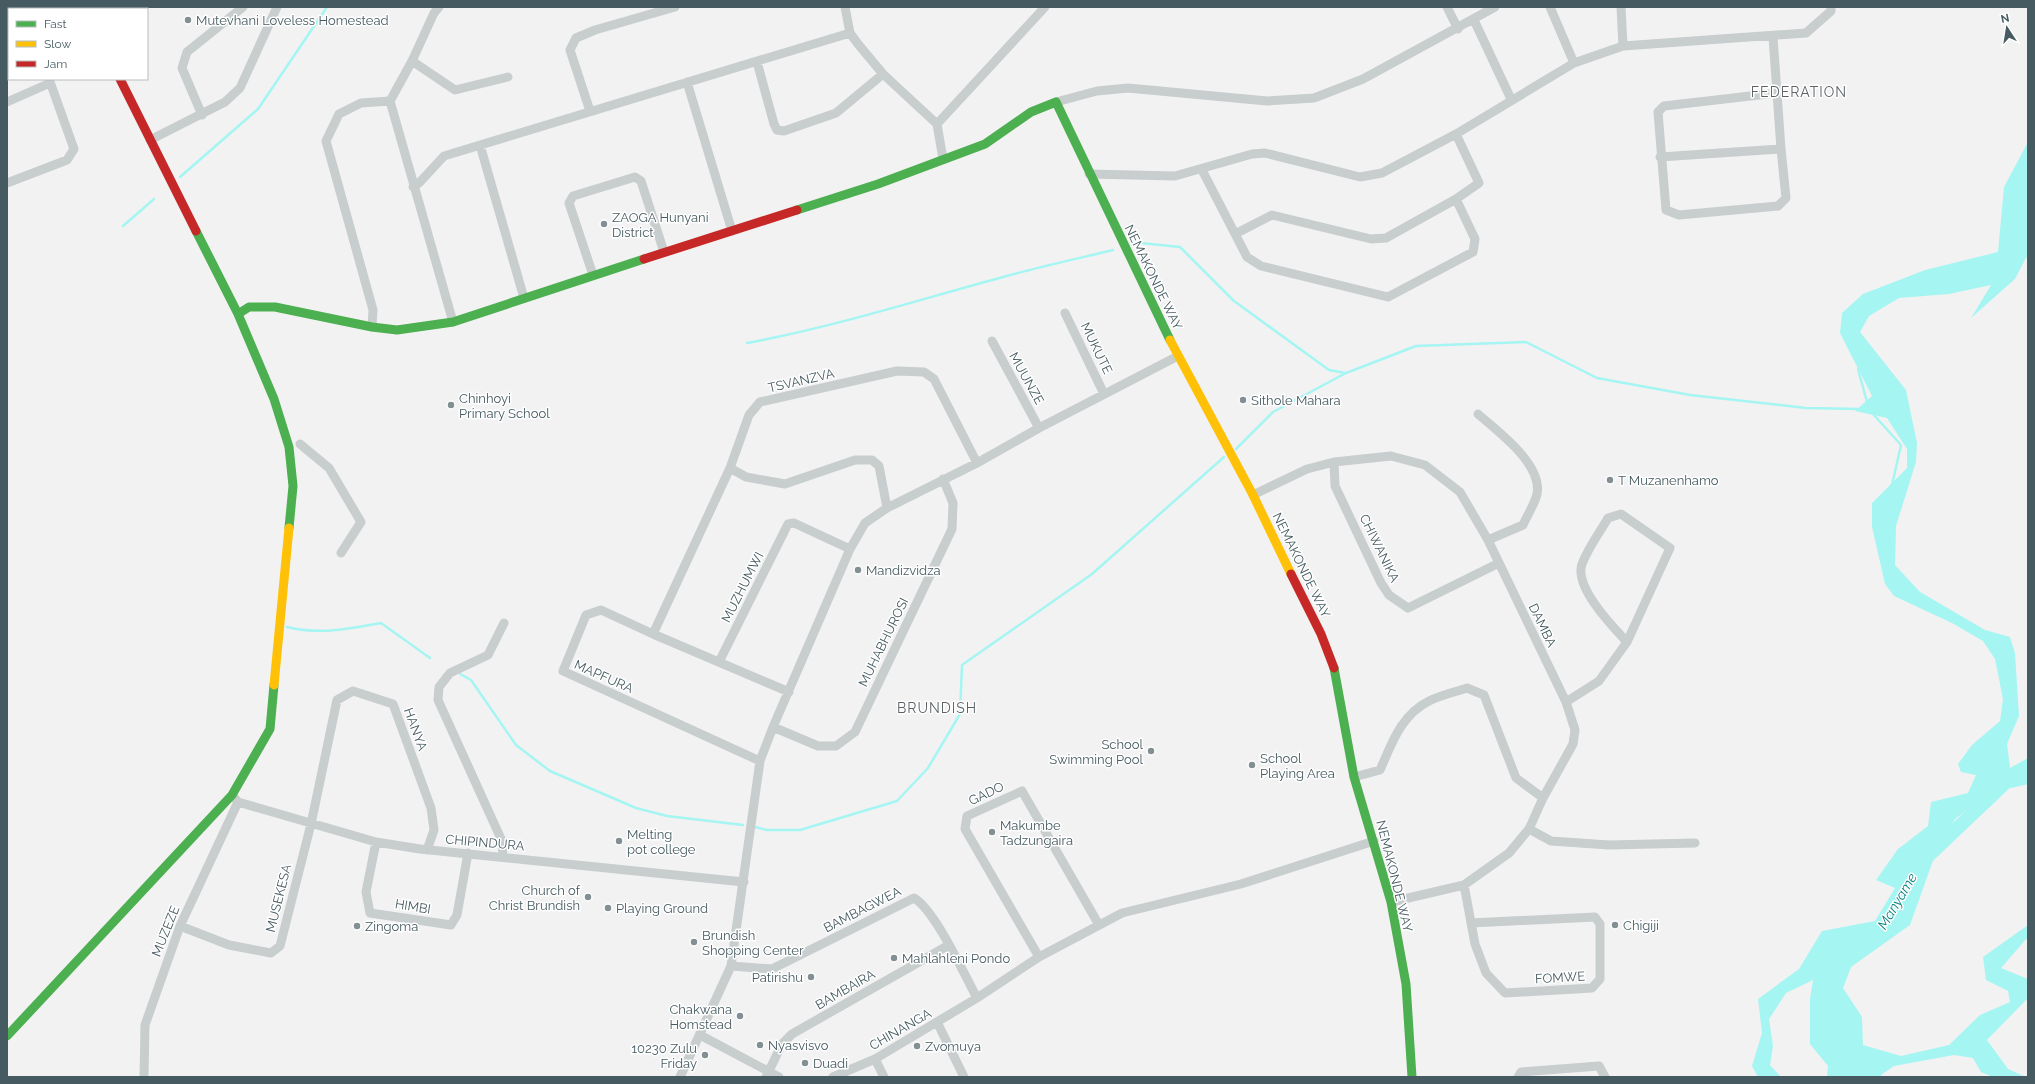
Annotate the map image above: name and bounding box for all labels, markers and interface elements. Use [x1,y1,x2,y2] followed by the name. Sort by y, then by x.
[8,8,148,80] legend
[1987,8,2027,48] north arrow
[2000,11,2010,26] text: N
[196,13,389,28] place label: Mutevhani Loveless Homestead
[183,15,193,25] marker: Mutevhani Loveless Homestead
[44,17,67,31] text: Fast
[44,37,71,51] text: Slow
[44,57,67,71] text: Jam
[1751,84,1847,100] district label: FEDERATION
[612,210,709,240] place label: ZAOGA Hunyani District
[599,219,609,229] marker: ZAOGA Hunyani District
[1122,222,1186,333] street label: NEMAKONDE WAY
[1078,320,1115,376] street label: MUKUTE
[1006,350,1047,407] street label: MUUNZE
[767,366,836,395] street label: TSVANZVA
[459,391,550,421] place label: Chinhoyi Primary School
[1251,393,1341,408] place label: Sithole Mahara
[1238,395,1248,405] marker: Sithole Mahara
[446,400,456,410] marker: Chinhoyi Primary School
[1618,473,1719,488] place label: T Muzanenhamo
[1605,475,1615,485] marker: T Muzanenhamo
[1270,510,1334,621] street label: NEMAKONDE WAY
[1357,512,1403,585] street label: CHIWANIKA
[718,550,767,625] street label: MUZHUMWI
[866,563,941,578] place label: Mandizvidza
[853,565,863,575] marker: Mandizvidza
[855,595,911,689] street label: MUHABHUROSI
[1526,601,1560,650] street label: DAMBA
[572,657,636,696] street label: MAPFURA
[897,700,977,716] district label: BRUNDISH
[401,706,430,753] street label: HANYA
[1049,737,1143,767] place label: School Swimming Pool
[1146,746,1156,756] marker: School Swimming Pool
[1260,751,1335,781] place label: School Playing Area
[1247,760,1257,770] marker: School Playing Area
[966,779,1006,808] street label: GADO
[1000,818,1073,848] place label: Makumbe Tadzungaira
[1373,819,1416,934] street label: NEMAKONDE WAY
[627,827,696,857] place label: Melting pot college
[987,827,997,837] marker: Makumbe Tadzungaira
[445,832,525,853] street label: CHIPINDURA
[614,836,624,846] marker: Melting pot college
[263,862,294,934] street label: MUSEKESA
[1874,870,1920,932] water label: Manyame
[489,883,581,913] place label: Church of Christ Brundish
[821,883,904,935] street label: BAMBAGWEA
[583,892,593,902] marker: Church of Christ Brundish
[394,896,432,917] street label: HIMBI
[616,901,708,916] place label: Playing Ground
[603,903,613,913] marker: Playing Ground
[149,904,182,959] street label: MUZEZE
[1623,918,1659,933] place label: Chigiji
[365,919,418,934] place label: Zingoma
[1610,920,1620,930] marker: Chigiji
[352,921,362,931] marker: Zingoma
[702,928,804,958] place label: Brundish Shopping Center
[689,937,699,947] marker: Brundish Shopping Center
[902,951,1010,966] place label: Mahlahleni Pondo
[889,953,899,963] marker: Mahlahleni Pondo
[813,966,878,1013] street label: BAMBAIRA
[1535,969,1586,986] street label: FOMWE
[752,970,803,985] place label: Patirishu
[806,972,816,982] marker: Patirishu
[669,1002,732,1032] place label: Chakwana Homstead
[867,1006,934,1053] street label: CHINANGA
[735,1011,745,1021] marker: Chakwana Homstead
[768,1038,829,1053] place label: Nyasvisvo
[925,1039,981,1054] place label: Zvomuya
[755,1040,765,1050] marker: Nyasvisvo
[632,1041,697,1071] place label: 10230 Zulu Friday
[912,1041,922,1051] marker: Zvomuya
[700,1050,710,1060] marker: 10230 Zulu Friday
[813,1056,848,1071] place label: Duadi
[800,1058,810,1068] marker: Duadi

